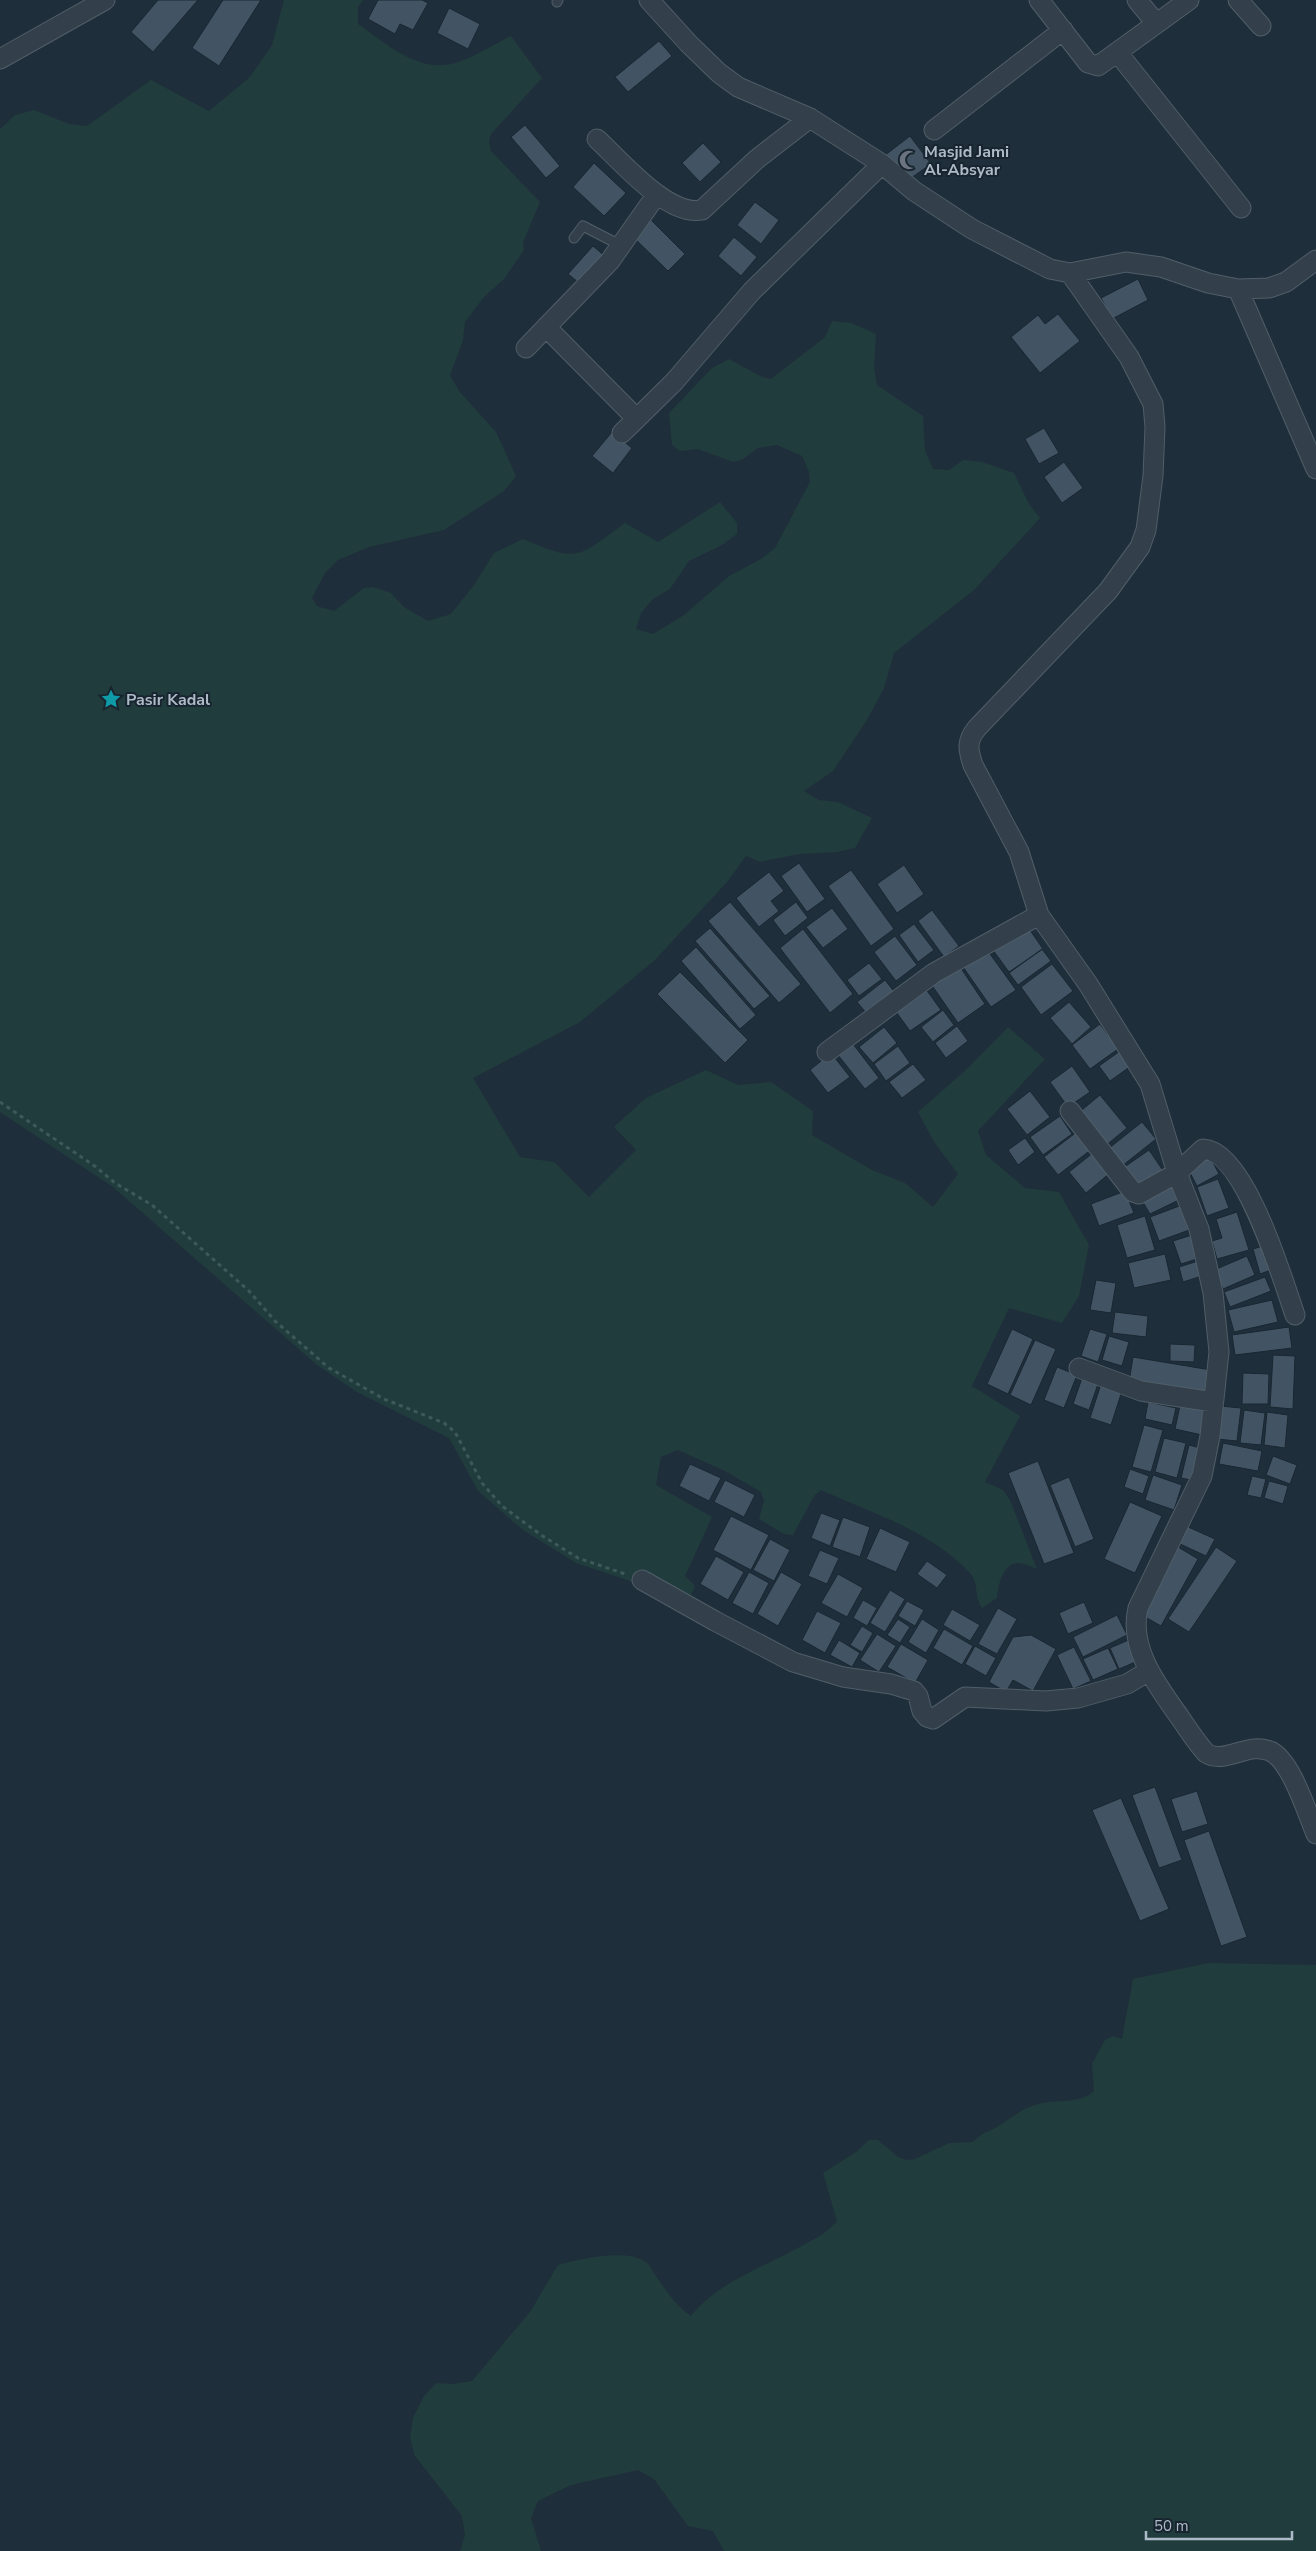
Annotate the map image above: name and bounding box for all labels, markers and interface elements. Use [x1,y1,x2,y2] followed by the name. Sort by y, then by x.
[924,141,1009,181] place label: Masjid Jami Al-Absyar
[898,149,920,171] mosque icon: Masjid Jami Al-Absyar
[100,688,122,710] place icon: Pasir Kadal
[126,689,210,711] place label: Pasir Kadal
[1146,2508,1292,2540] scale bar
[1154,2516,1189,2536] text: 50 m

